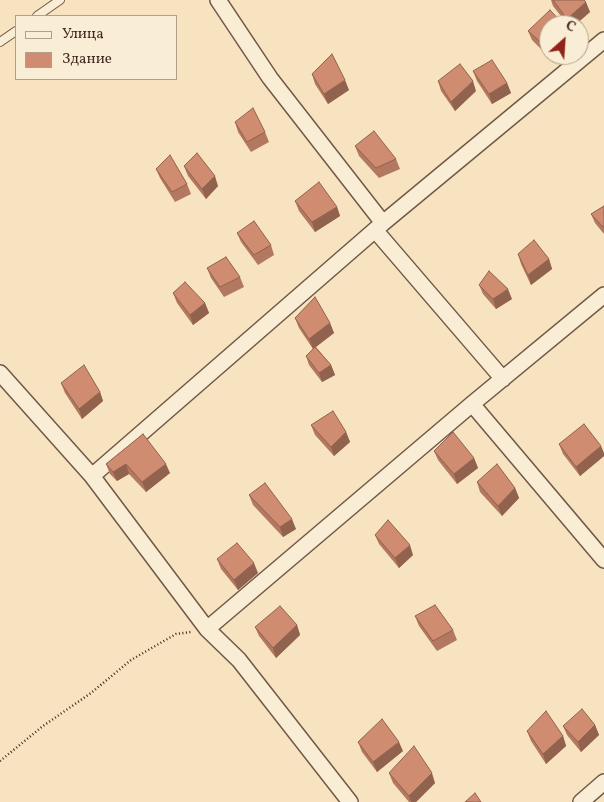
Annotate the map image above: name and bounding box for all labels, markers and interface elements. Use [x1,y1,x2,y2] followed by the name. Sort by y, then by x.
[15,15,178,80] legend
[539,15,589,65] north arrow
[562,16,579,37] text: С
[62,24,104,45] text: Улица
[62,49,112,70] text: Здание

